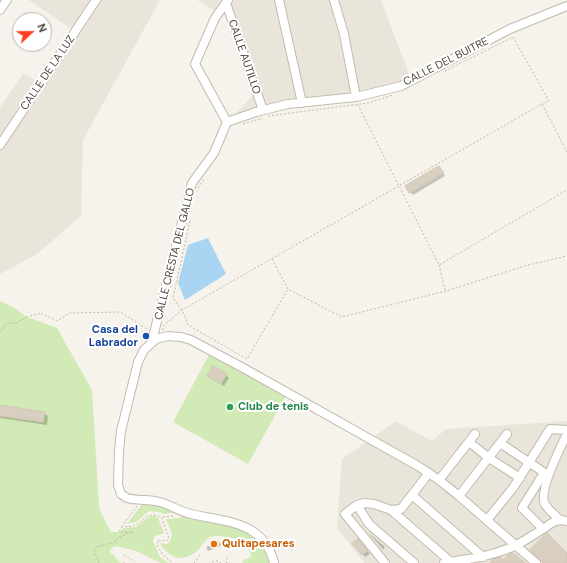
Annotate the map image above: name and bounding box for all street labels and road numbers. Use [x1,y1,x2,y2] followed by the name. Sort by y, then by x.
[225,18,263,96] street label: CALLE AUTILLO
[18,33,78,113] street label: CALLE DE LA LUZ
[401,35,491,89] street label: CALLE DEL BUITRE
[152,187,198,321] street label: CALLE CRESTA DEL GALLO

